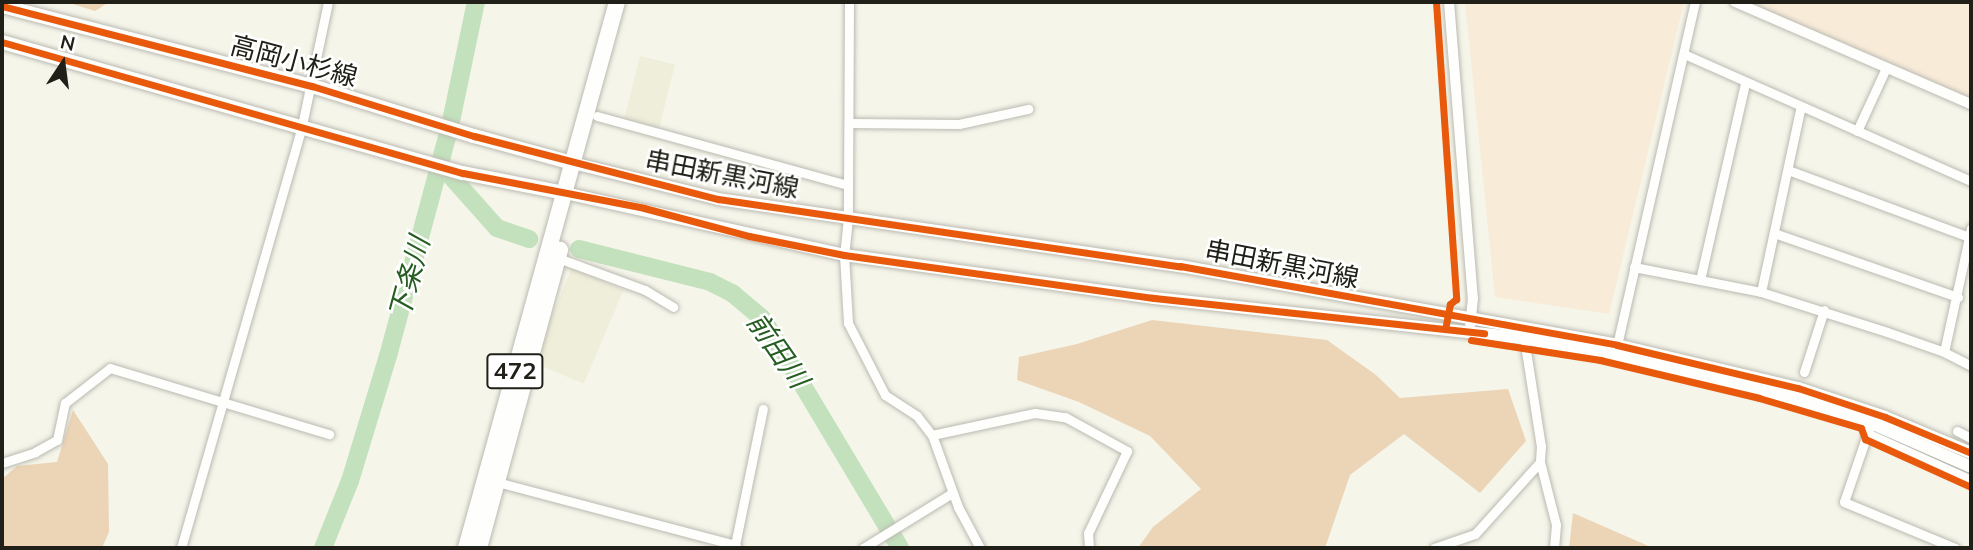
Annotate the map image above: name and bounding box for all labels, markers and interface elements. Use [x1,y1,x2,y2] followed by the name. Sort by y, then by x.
[28,28,98,98] north arrow
[58,29,77,56] text: N
[227,29,361,93] street label: 高岡小杉線
[642,144,802,204] street label: 串田新黒河線
[382,233,436,323] water label: 下条川
[1202,234,1362,294] street label: 串田新黒河線
[740,306,816,394] water label: 前田川
[485,350,545,392] road number: 472

